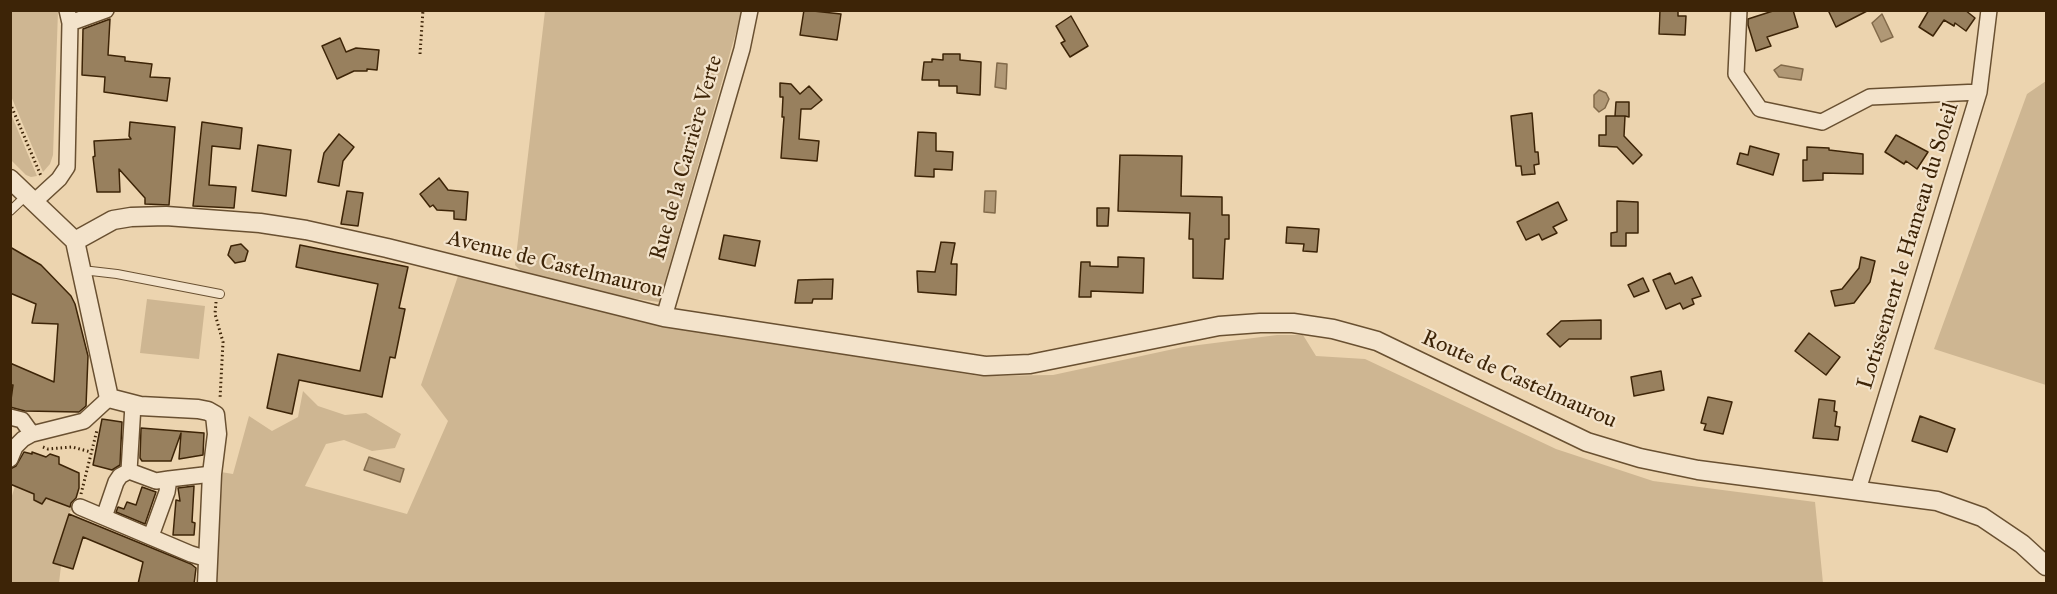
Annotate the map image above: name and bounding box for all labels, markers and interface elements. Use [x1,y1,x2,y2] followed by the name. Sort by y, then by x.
[645,53,729,263] street label: Rue de la Carrière Verte
[1853,100,1965,392] street label: Lotissement le Hameau du Soleil
[444,225,666,305] street label: Avenue de Castelmaurou
[1417,325,1621,435] street label: Route de Castelmaurou

